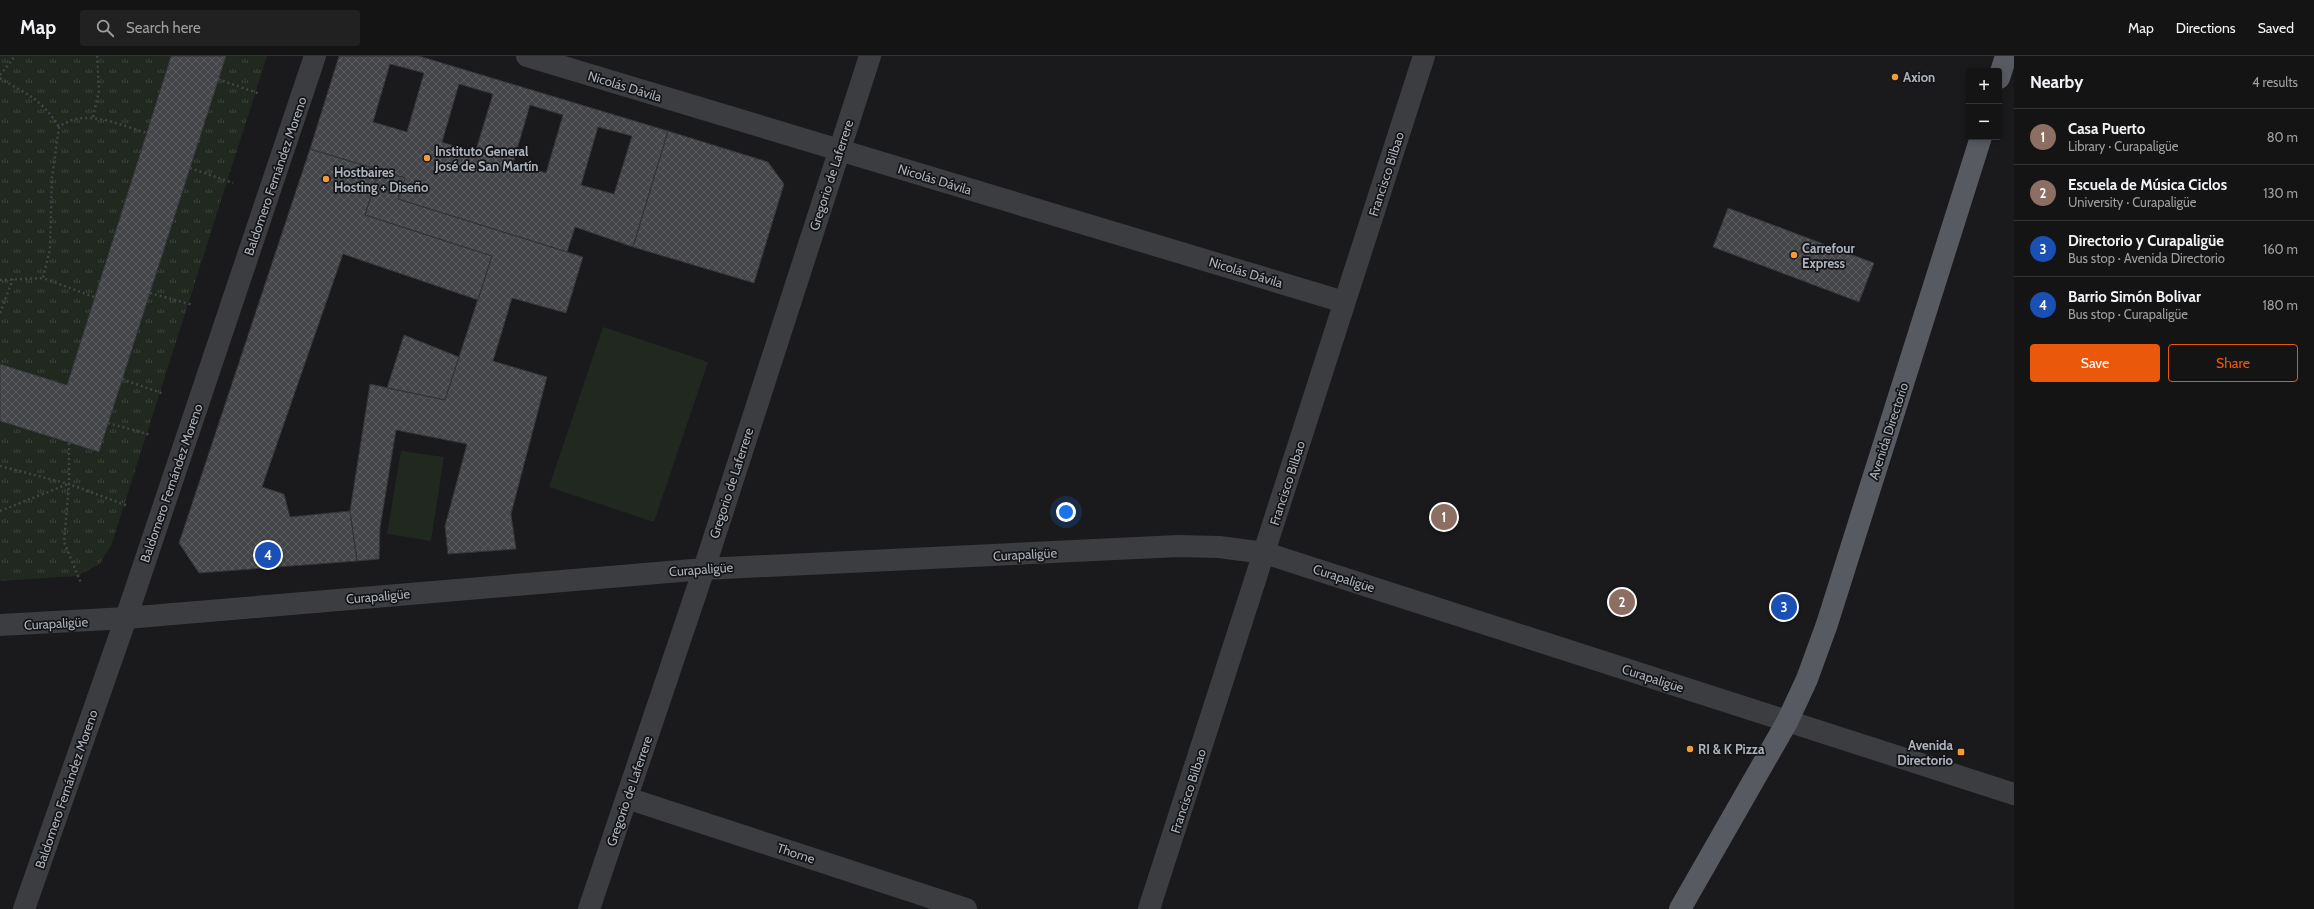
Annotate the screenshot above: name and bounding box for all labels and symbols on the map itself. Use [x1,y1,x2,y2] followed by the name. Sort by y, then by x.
[586,67,664,105] street label: Nicolás Dávila
[1903,69,1935,85] place label: Axion
[1890,72,1900,82] marker: Axion
[240,95,310,257] street label: Baldomero Fernández Moreno
[806,117,857,232] street label: Gregorio de Laferrere
[1365,130,1407,218] street label: Francisco Bilbao
[434,143,538,174] place label: Instituto General José de San Martín
[422,153,432,163] marker: Instituto General José de San Martín
[896,160,974,198] street label: Nicolás Dávila
[334,164,429,195] place label: Hostbaires Hosting + Diseño
[321,174,331,184] marker: Hostbaires Hosting + Diseño
[1802,240,1855,271] place label: Carrefour Express
[1789,250,1799,260] marker: Carrefour Express
[1207,253,1285,291] street label: Nicolás Dávila
[1865,380,1911,482] street label: Avenida Directorio
[136,402,206,564] street label: Baldomero Fernández Moreno
[706,425,757,540] street label: Gregorio de Laferrere
[1266,439,1308,527] street label: Francisco Bilbao
[1056,502,1076,522] your location
[1431,502,1457,532] pin: 1
[255,540,281,570] pin: 4
[993,544,1058,564] street label: Curapaligüe
[668,559,734,579] street label: Curapaligüe
[1311,560,1377,596] street label: Curapaligüe
[345,585,411,607] street label: Curapaligüe
[1609,587,1635,617] pin: 2
[1771,592,1797,622] pin: 3
[24,613,89,633] street label: Curapaligüe
[1620,660,1686,696] street label: Curapaligüe
[31,708,101,870] street label: Baldomero Fernández Moreno
[603,734,655,848] street label: Gregorio de Laferrere
[1897,737,1954,768] place label: Avenida Directorio
[1698,741,1765,757] place label: RI & K Pizza
[1685,744,1695,754] marker: RI & K Pizza
[1167,747,1209,835] street label: Francisco Bilbao
[1956,747,1966,757] marker: Avenida Directorio
[775,839,817,867] street label: Thorne

